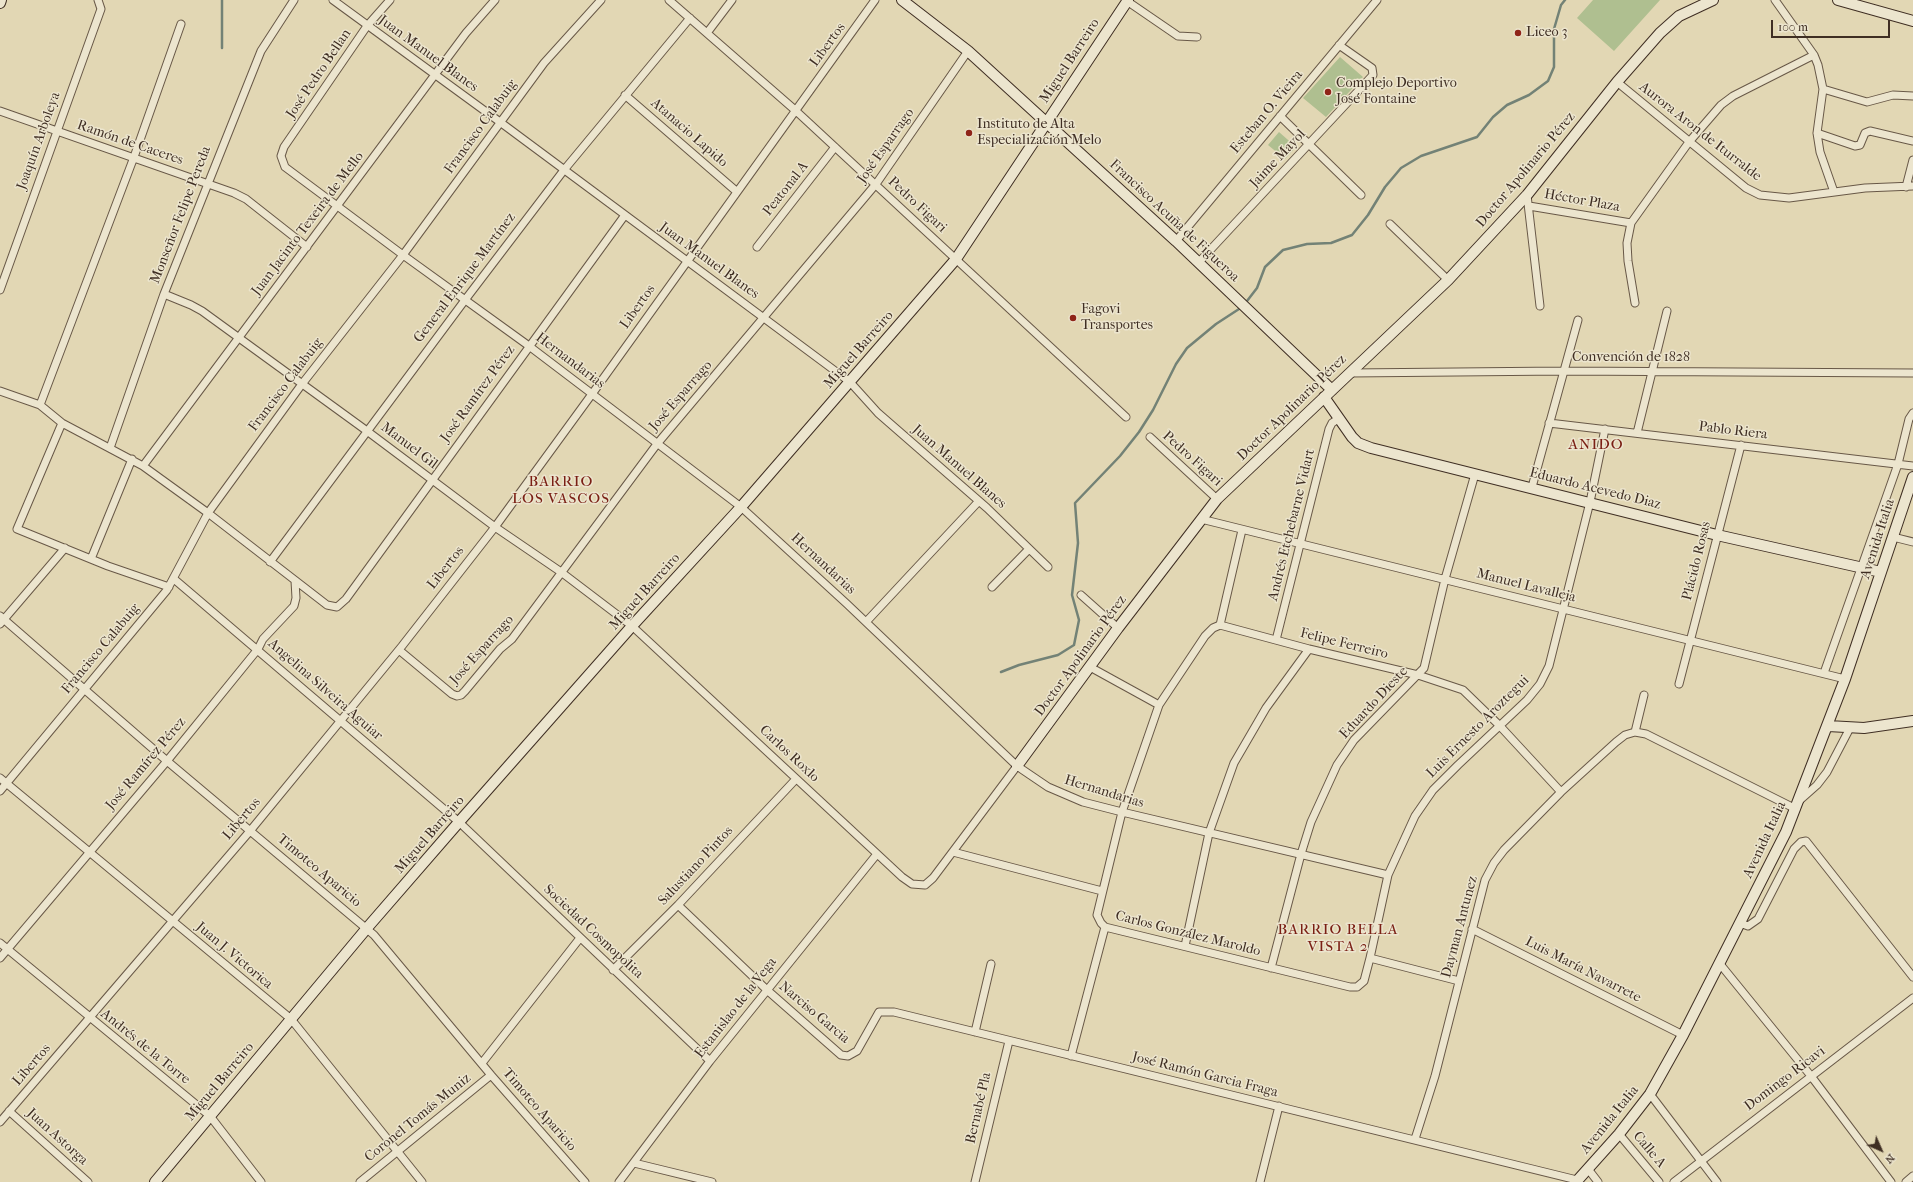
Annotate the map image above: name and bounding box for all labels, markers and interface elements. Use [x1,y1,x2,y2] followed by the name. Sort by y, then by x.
[375,12,481,96] street label: Juan Manuel Blanes
[1773,12,1892,38] scale bar
[1036,15,1104,107] street label: Miguel Barreiro
[807,20,849,70] street label: Libertos
[1778,20,1808,34] text: 100 m
[1526,25,1567,41] place label: Liceo 3
[283,26,355,122] street label: José Pedro Bellan
[1513,28,1523,38] marker: Liceo 3
[1227,67,1307,157] street label: Esteban O. Vieira
[441,76,521,178] street label: Francisco Calabuig
[1336,76,1457,108] place label: Complejo Deportivo José Fontaine
[1635,79,1765,185] street label: Aurora Aron de Iturralde
[1323,87,1333,97] marker: Complejo Deportivo José Fontaine
[14,90,64,192] street label: Joaquín Arboleya
[647,95,731,171] street label: Atanacio Lapido
[854,105,918,187] street label: José Esparrago
[1473,109,1579,231] street label: Doctor Apolinario Pérez
[75,117,185,169] street label: Ramón de Caceres
[977,117,1101,150] place label: Instituto de Alta Especialización Melo
[1247,126,1309,192] street label: Jaime Mayol
[964,128,974,138] marker: Instituto de Alta Especialización Melo
[147,144,215,286] street label: Monseñor Felipe Pereda
[248,149,368,299] street label: Juan Jacinto Texeira de Mello
[1106,156,1242,286] street label: Francisco Acuña de Figueroa
[760,159,812,219] street label: Peatonal A
[884,174,950,236] street label: Pedro Figari
[1543,186,1621,216] street label: Héctor Plaza
[411,210,519,346] street label: General Enrique Martínez
[656,219,762,303] street label: Juan Manuel Blanes
[617,282,659,332] street label: Libertos
[1081,302,1153,334] place label: Fagovi Transportes
[821,308,897,392] street label: Miguel Barreiro
[1068,313,1078,323] marker: Fagovi Transportes
[532,330,608,392] street label: Hernandarias
[245,335,327,435] street label: Francisco Calabuig
[437,342,519,446] street label: José Ramírez Pérez
[1572,350,1690,366] street label: Convención de 1828
[1234,351,1350,465] street label: Doctor Apolinario Pérez
[646,357,716,435] street label: José Esparrago
[1698,418,1768,444] street label: Pablo Riera
[377,419,441,473] street label: Manuel Gil
[909,422,1009,512] street label: Juan Manuel Blanes
[1159,428,1225,490] street label: Pedro Figari
[1568,436,1624,454] district label: ANIDO
[1265,447,1319,603] street label: Andrés Etchebarne Vidart
[1528,465,1662,513] street label: Eduardo Acevedo Diaz
[512,473,610,508] district label: BARRIO LOS VASCOS
[1857,497,1899,581] street label: Avenida Italia
[1679,520,1715,602] street label: Plácido Rosas
[787,530,859,598] street label: Hernandarias
[424,543,468,593] street label: Libertos
[606,550,684,634] street label: Miguel Barreiro
[1475,566,1577,606] street label: Manuel Lavalleja
[1031,592,1131,720] street label: Doctor Apolinario Pérez
[58,600,144,698] street label: Francisco Calabuig
[446,612,518,688] street label: José Esparrago
[1298,625,1390,663] street label: Felipe Ferreiro
[264,636,386,744] street label: Angelina Silveira Aguiar
[1336,663,1412,743] street label: Eduardo Dieste
[1423,672,1533,782] street label: Luis Ernesto Aroztegui
[102,714,190,814] street label: José Ramírez Pérez
[756,722,822,786] street label: Carlos Roxlo
[1062,772,1146,812] street label: Hernandarias
[392,793,468,877] street label: Miguel Barreiro
[219,794,265,844] street label: Libertos
[1740,799,1790,881] street label: Avenida Italia
[655,823,737,909] street label: Salustiano Pintos
[274,831,364,911] street label: Timoteo Aparicio
[1438,874,1482,980] street label: Dayman Antunez
[540,881,646,983] street label: Sociedad Cosmopolita
[1114,908,1262,960] street label: Carlos González Maroldo
[192,919,276,993] street label: Juan J. Victorica
[1278,921,1398,956] district label: BARRIO BELLA VISTA 2
[1522,933,1644,1007] street label: Luis María Navarrete
[691,954,781,1062] street label: Estanislao de la Vega
[775,978,853,1048] street label: Narciso Garcia
[97,1006,193,1088] street label: Andrés de la Torre
[182,1039,258,1125] street label: Miguel Barreiro
[9,1041,55,1089] street label: Libertos
[1741,1043,1829,1115] street label: Domingo Ricavi
[1130,1049,1280,1101] street label: José Ramón Garcia Fraga
[498,1065,580,1155] street label: Timoteo Aparicio
[362,1070,474,1166] street label: Coronel Tomás Muniz
[963,1071,995,1145] street label: Bernabé Pla
[1577,1082,1643,1158] street label: Avenida Italia
[23,1105,91,1169] street label: Juan Astorga
[1629,1128,1669,1172] street label: Calle A
[1861,1130,1901,1170] north arrow
[1882,1151,1897,1166] text: N

